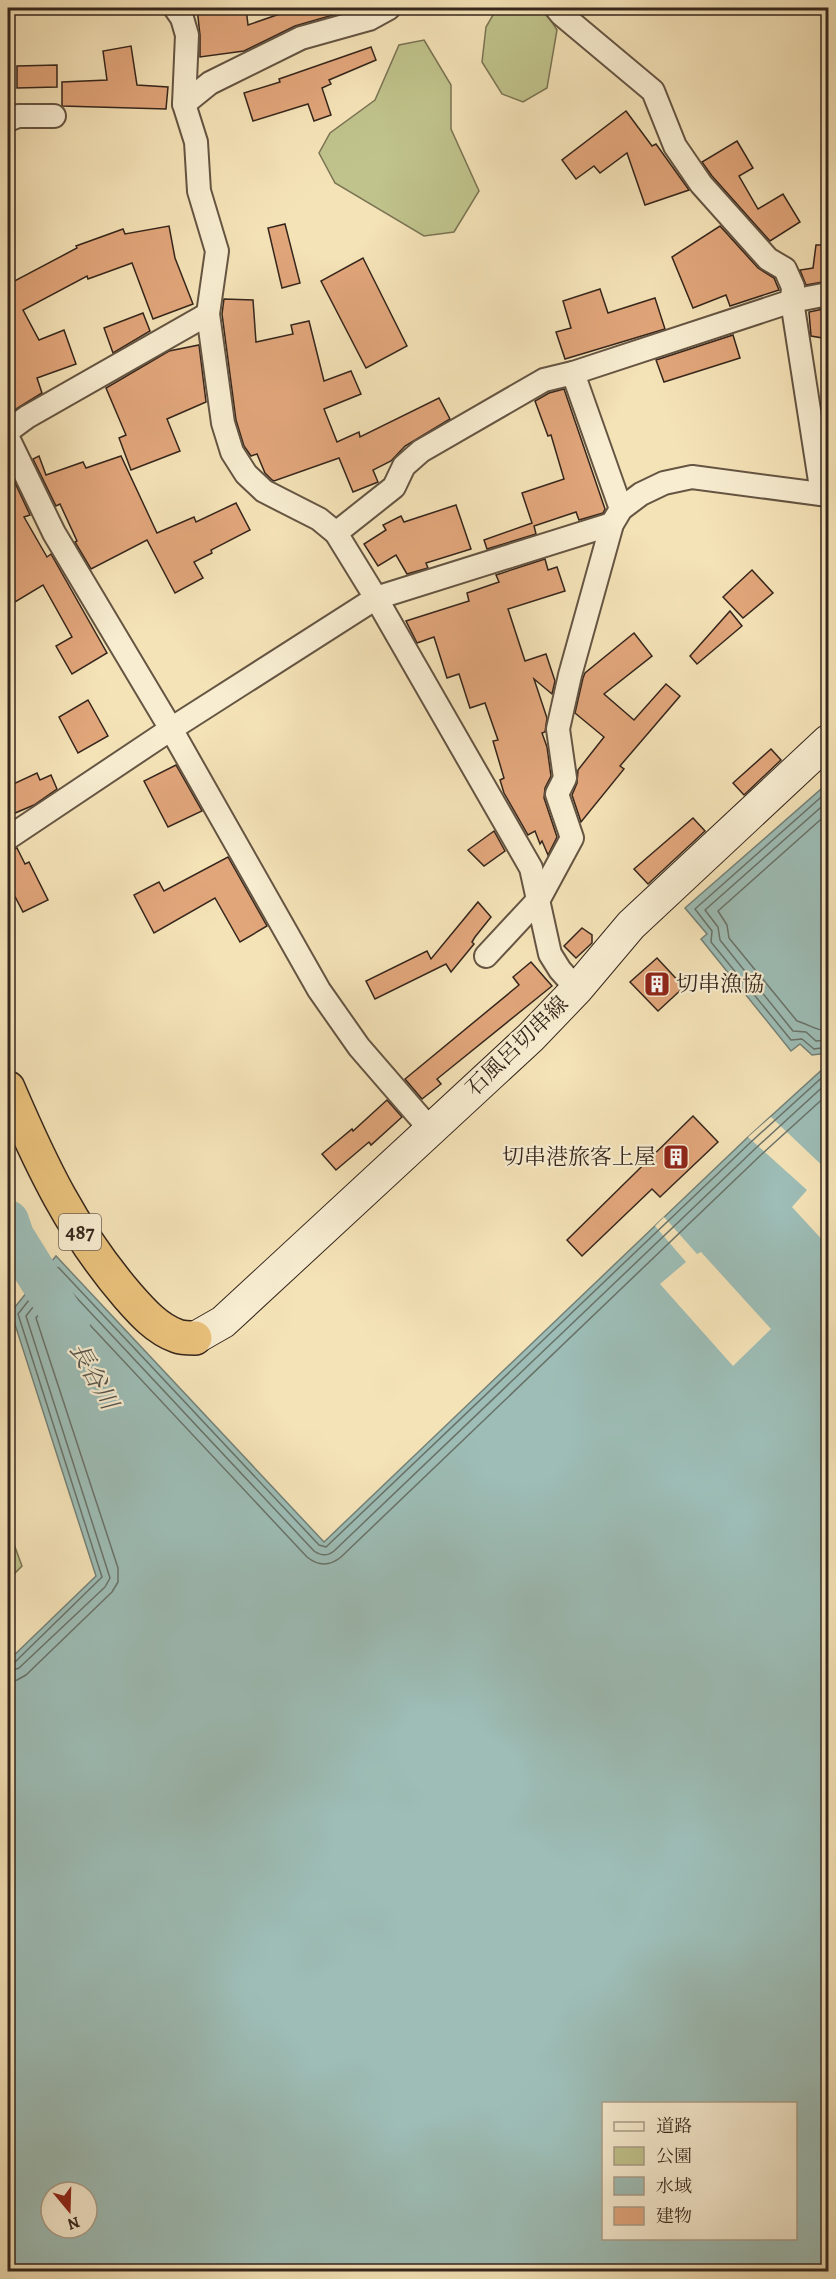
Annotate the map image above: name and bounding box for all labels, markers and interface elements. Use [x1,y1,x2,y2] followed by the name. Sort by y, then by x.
[642,969,672,999] building icon: 切串漁協
[676,969,764,999] place label: 切串漁協
[459,989,575,1103] street label: 石風呂切串線
[502,1142,656,1172] place label: 切串港旅客上屋
[661,1142,691,1172] building icon: 切串港旅客上屋
[59,1214,101,1250] road number: 487
[63,1337,127,1418] water label: 長谷川
[602,2102,797,2240] legend
[656,2114,692,2138] text: 道路
[656,2144,692,2168] text: 公園
[656,2174,692,2198] text: 水域
[39,2180,99,2240] north arrow
[656,2204,692,2228] text: 建物
[64,2211,83,2236] text: N

